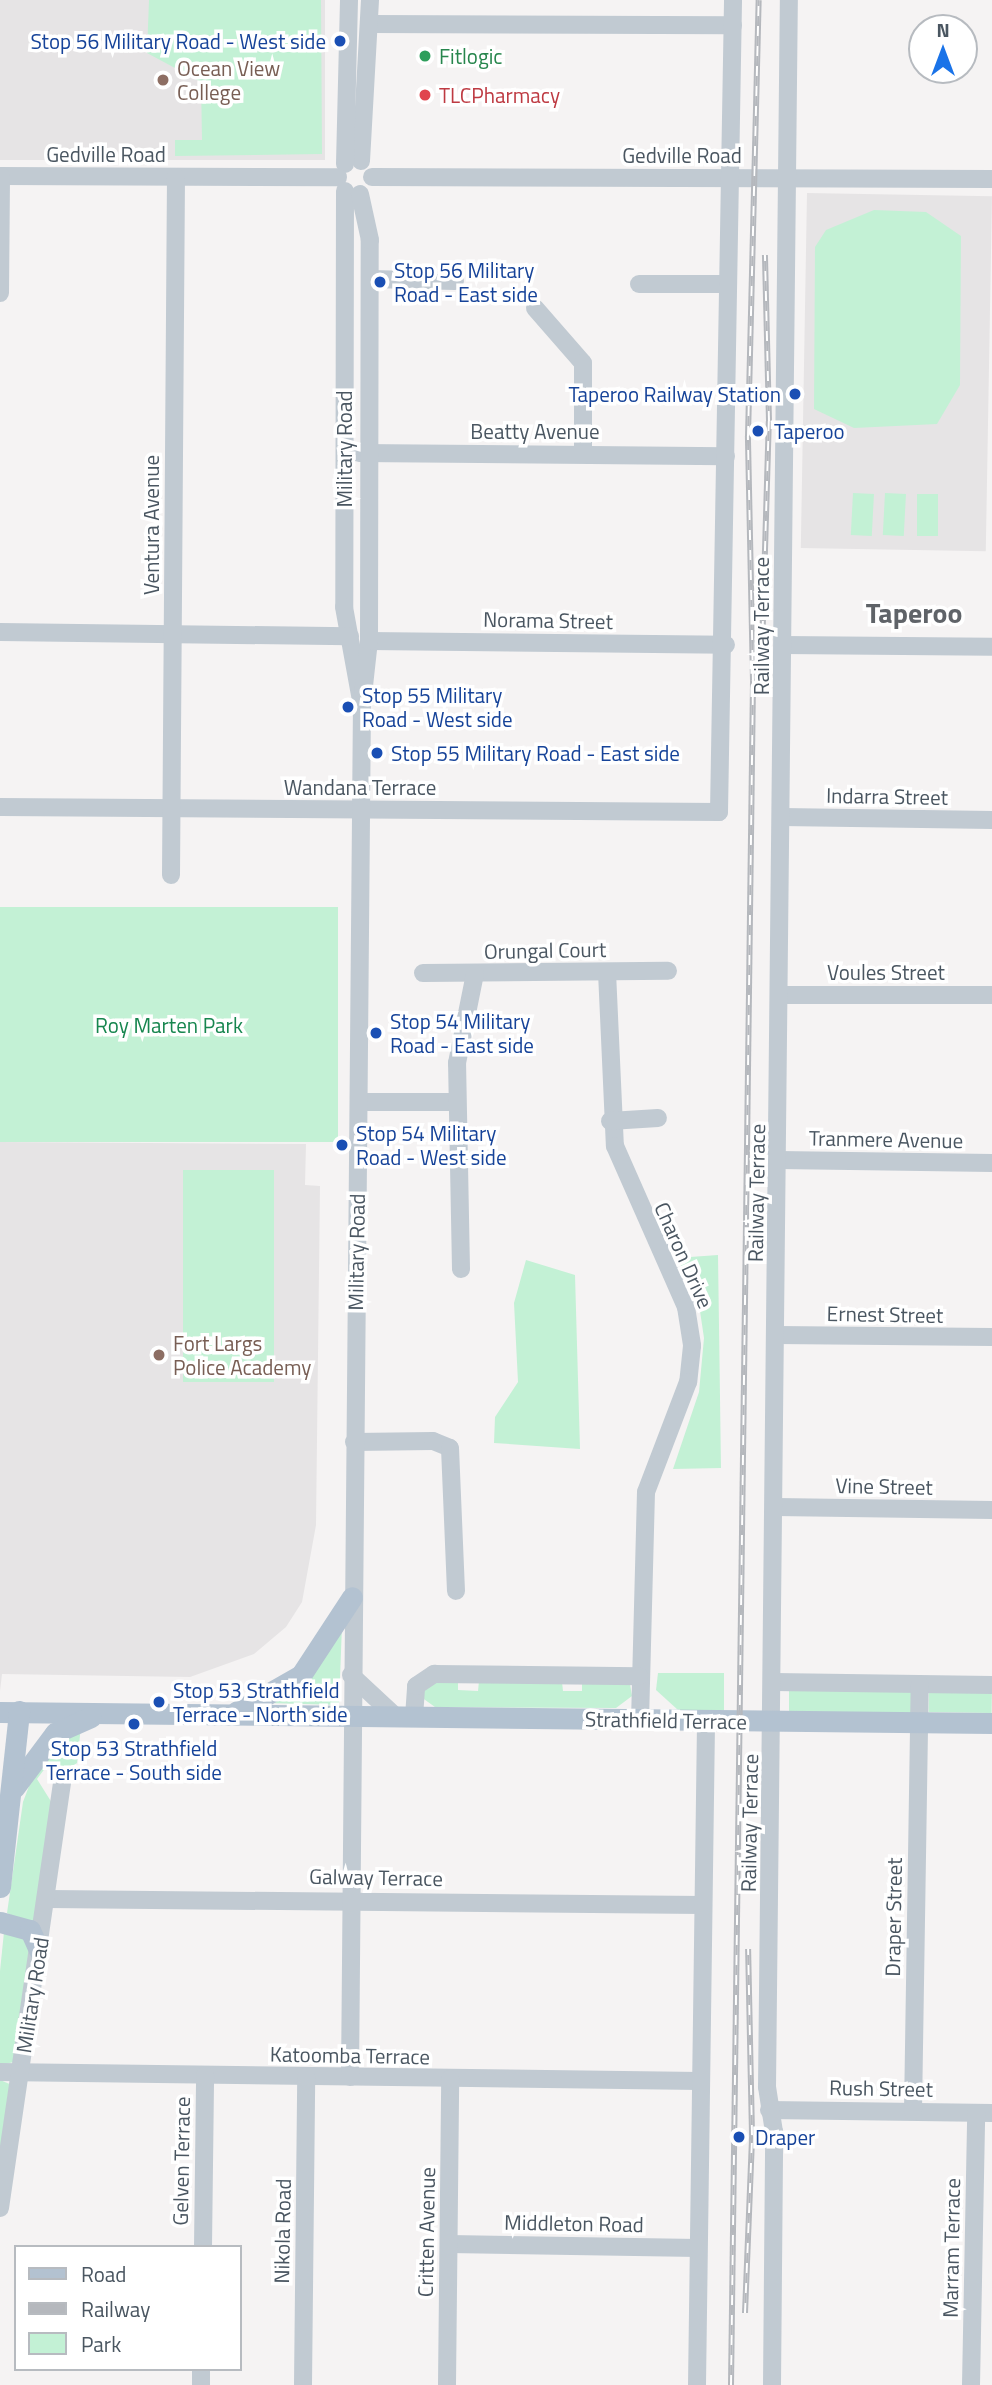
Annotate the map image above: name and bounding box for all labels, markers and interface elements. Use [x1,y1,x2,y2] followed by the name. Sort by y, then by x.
[908,14,978,84] north arrow
[936,15,950,44] text: N
[30,28,326,54] place label: Stop 56 Military Road - West side
[332,33,348,49] marker: Stop 56 Military Road - West side
[439,43,503,69] place label: Fitlogic
[417,48,433,64] marker: Fitlogic
[177,55,280,105] place label: Ocean View College
[155,72,171,88] marker: Ocean View College
[439,82,560,108] place label: TLCPharmacy
[417,87,433,103] marker: TLCPharmacy
[46,141,166,167] street label: Gedville Road
[622,142,742,168] street label: Gedville Road
[394,257,538,307] place label: Stop 56 Military Road - East side
[372,274,388,290] marker: Stop 56 Military Road - East side
[568,381,781,407] place label: Taperoo Railway Station
[787,386,803,402] marker: Taperoo Railway Station
[331,390,357,508] street label: Military Road
[470,418,600,444] street label: Beatty Avenue
[774,418,845,444] place label: Taperoo
[748,421,768,441] marker: Taperoo
[138,455,164,595] street label: Ventura Avenue
[748,557,774,695] street label: Railway Terrace
[866,596,962,630] district label: Taperoo
[483,606,613,634] street label: Norama Street
[362,682,513,732] place label: Stop 55 Military Road - West side
[340,699,356,715] marker: Stop 55 Military Road - West side
[391,740,680,766] place label: Stop 55 Military Road - East side
[369,745,385,761] marker: Stop 55 Military Road - East side
[284,774,436,800] street label: Wandana Terrace
[826,782,948,810] street label: Indarra Street
[484,936,606,964] street label: Orungal Court
[827,959,945,985] street label: Voules Street
[390,1008,534,1058] place label: Stop 54 Military Road - East side
[95,1012,243,1038] park label: Roy Marten Park
[368,1025,384,1041] marker: Stop 54 Military Road - East side
[356,1120,507,1170] place label: Stop 54 Military Road - West side
[742,1124,770,1262] street label: Railway Terrace
[809,1125,963,1153] street label: Tranmere Avenue
[334,1137,350,1153] marker: Stop 54 Military Road - West side
[342,1193,370,1311] street label: Military Road
[649,1198,719,1312] street label: Charon Drive
[826,1300,944,1328] street label: Ernest Street
[173,1330,312,1380] place label: Fort Largs Police Academy
[151,1347,167,1363] marker: Fort Largs Police Academy
[835,1473,933,1499] street label: Vine Street
[173,1677,348,1727] place label: Stop 53 Strathfield Terrace - North side
[151,1694,167,1710] marker: Stop 53 Strathfield Terrace - North side
[585,1706,747,1734] street label: Strathfield Terrace
[126,1716,142,1732] marker: Stop 53 Strathfield Terrace - South side
[46,1735,222,1785] place label: Stop 53 Strathfield Terrace - South side
[735,1754,763,1892] street label: Railway Terrace
[879,1857,907,1977] street label: Draper Street
[309,1863,443,1891] street label: Galway Terrace
[10,1935,54,2055] street label: Military Road
[270,2041,430,2069] street label: Katoomba Terrace
[829,2074,933,2102] street label: Rush Street
[167,2096,195,2226] street label: Gelven Terrace
[755,2124,815,2150] place label: Draper
[729,2127,749,2147] marker: Draper
[412,2167,440,2297] street label: Critten Avenue
[268,2178,296,2284] street label: Nikola Road
[937,2178,965,2318] street label: Marram Terrace
[504,2209,644,2237] street label: Middleton Road
[14,2245,242,2371] legend
[81,2258,126,2290] text: Road
[81,2293,150,2325] text: Railway
[81,2328,121,2360] text: Park

